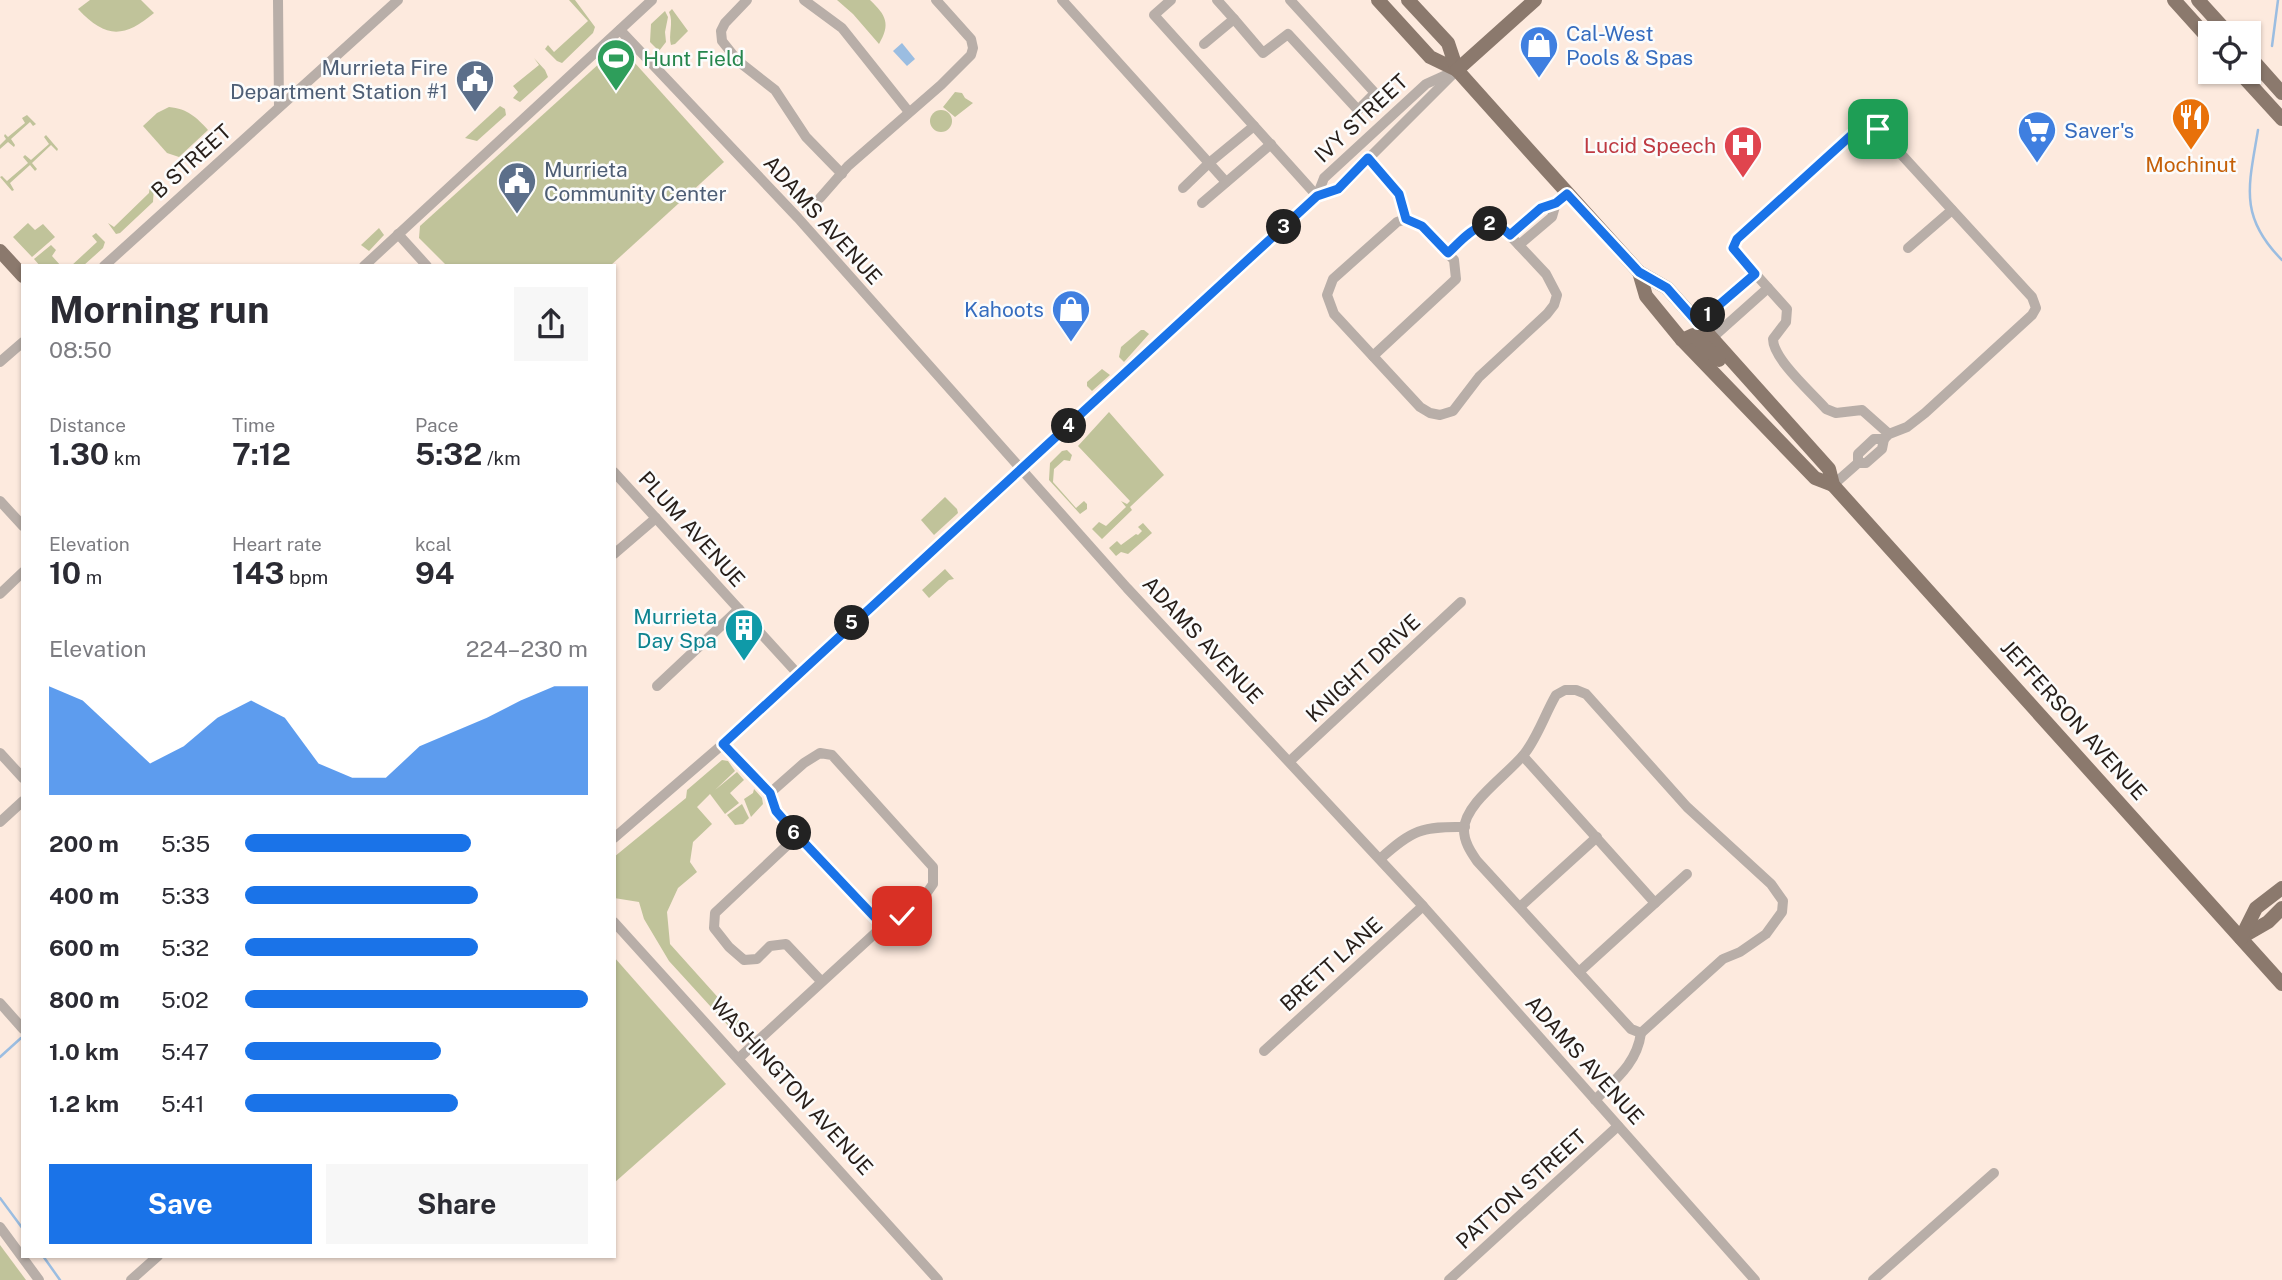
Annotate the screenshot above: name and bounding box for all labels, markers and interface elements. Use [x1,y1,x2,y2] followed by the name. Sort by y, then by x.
[1566,21,1693,70] place label: Cal-West Pools & Spas
[2198,21,2261,84] map controls
[2198,21,2261,84] button: locate
[1518,24,1560,79] shop icon: Cal-West Pools & Spas
[595,37,637,92] sports icon: Hunt Field
[643,46,744,71] place label: Hunt Field
[230,55,448,104] place label: Murrieta Fire Department Station #1
[454,58,496,113] public building icon: Murrieta Fire Department Station #1
[1309,69,1413,167] street label: IVY STREET
[2170,96,2212,151] restaurant icon: Mochinut
[1848,99,1908,159] pin
[2016,109,2058,164] supermarket icon: Saver's
[1859,110,1897,148] icon: arrive
[2064,118,2134,143] place label: Saver's
[146,119,236,203] street label: B STREET
[1722,124,1764,179] hospital icon: Lucid Speech
[1584,133,1716,158] place label: Lucid Speech
[759,150,887,290] street label: ADAMS AVENUE
[2145,152,2237,177] place label: Mochinut
[544,157,727,206] place label: Murrieta Community Center
[496,160,538,215] public building icon: Murrieta Community Center
[1472,206,1508,242] pin: 2
[1266,210,1302,244] pin: 3
[1483,212,1496,234] text: 2
[1277,215,1290,237] text: 3
[49,287,270,332] text: Morning run
[514,287,588,361] button: share
[1050,288,1092,343] shop icon: Kahoots
[964,297,1044,322] place label: Kahoots
[1690,298,1726,332] pin: 1
[1703,303,1712,325] text: 1
[49,336,112,363] text: 08:50
[1052,408,1086,444] pin: 4
[49,414,126,436] text: Distance
[232,414,275,436] text: Time
[415,414,458,436] text: Pace
[1062,414,1075,436] text: 4
[49,436,109,472] text: 1.30
[232,436,291,472] text: 7:12
[415,436,482,472] text: 5:32
[109,447,141,469] text: km
[482,447,521,469] text: /km
[634,466,750,592] street label: PLUM AVENUE
[49,533,130,555] text: Elevation
[232,533,322,555] text: Heart rate
[415,533,452,555] text: kcal
[49,555,81,591] text: 10
[232,555,284,591] text: 143
[415,555,454,591] text: 94
[81,566,102,588] text: m
[284,566,328,588] text: bpm
[1138,571,1268,709] street label: ADAMS AVENUE
[633,604,717,653] place label: Murrieta Day Spa
[834,606,870,640] pin: 5
[723,607,765,662] building icon: Murrieta Day Spa
[1301,609,1425,727] street label: KNIGHT DRIVE
[845,611,858,633] text: 5
[49,635,147,662] text: Elevation
[466,635,588,662] text: 224–230 m
[1996,635,2152,805] street label: JEFFERSON AVENUE
[776,816,812,850] pin: 6
[787,821,800,843] text: 6
[49,830,119,857] text: 200 m
[161,830,210,857] text: 5:35
[49,882,119,909] text: 400 m
[161,882,210,909] text: 5:33
[872,886,932,946] pin
[883,897,921,935] icon: check
[1275,912,1387,1016] street label: BRETT LANE
[49,934,119,961] text: 600 m
[161,934,209,961] text: 5:32
[49,986,120,1013] text: 800 m
[161,986,209,1013] text: 5:02
[1521,990,1649,1130] street label: ADAMS AVENUE
[706,992,878,1180] street label: WASHINGTON AVENUE
[49,1038,119,1065] text: 1.0 km
[161,1038,209,1065] text: 5:47
[49,1090,119,1117] text: 1.2 km
[161,1090,205,1117] text: 5:41
[1451,1124,1591,1254] street label: PATTON STREET
[49,1164,312,1244] button: Save
[326,1164,588,1244] button: Share

